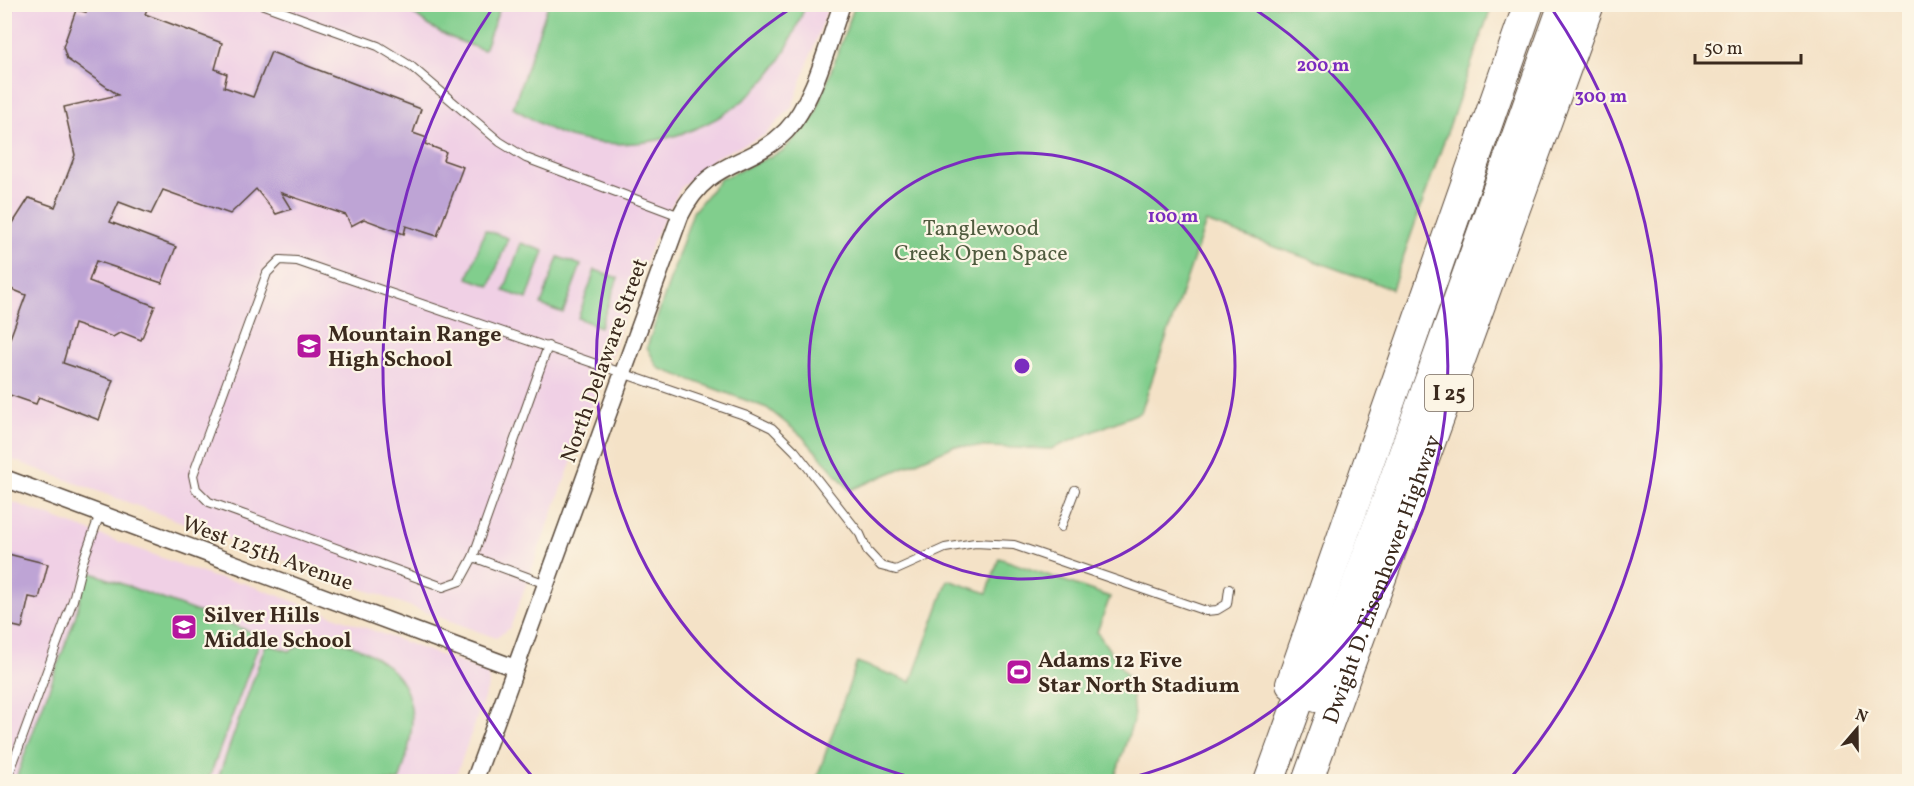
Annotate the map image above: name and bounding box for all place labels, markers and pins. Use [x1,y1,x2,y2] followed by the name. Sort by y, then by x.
[328,320,501,376] place label: Mountain Range High School
[294,331,324,361] school or university icon: Mountain Range High School
[1012,356,1032,376] centre of rings
[204,601,351,657] place label: Silver Hills Middle School
[169,612,199,642] school or university icon: Silver Hills Middle School
[1038,646,1240,702] place label: Adams 12 Five Star North Stadium
[1004,657,1034,687] sports icon: Adams 12 Five Star North Stadium

